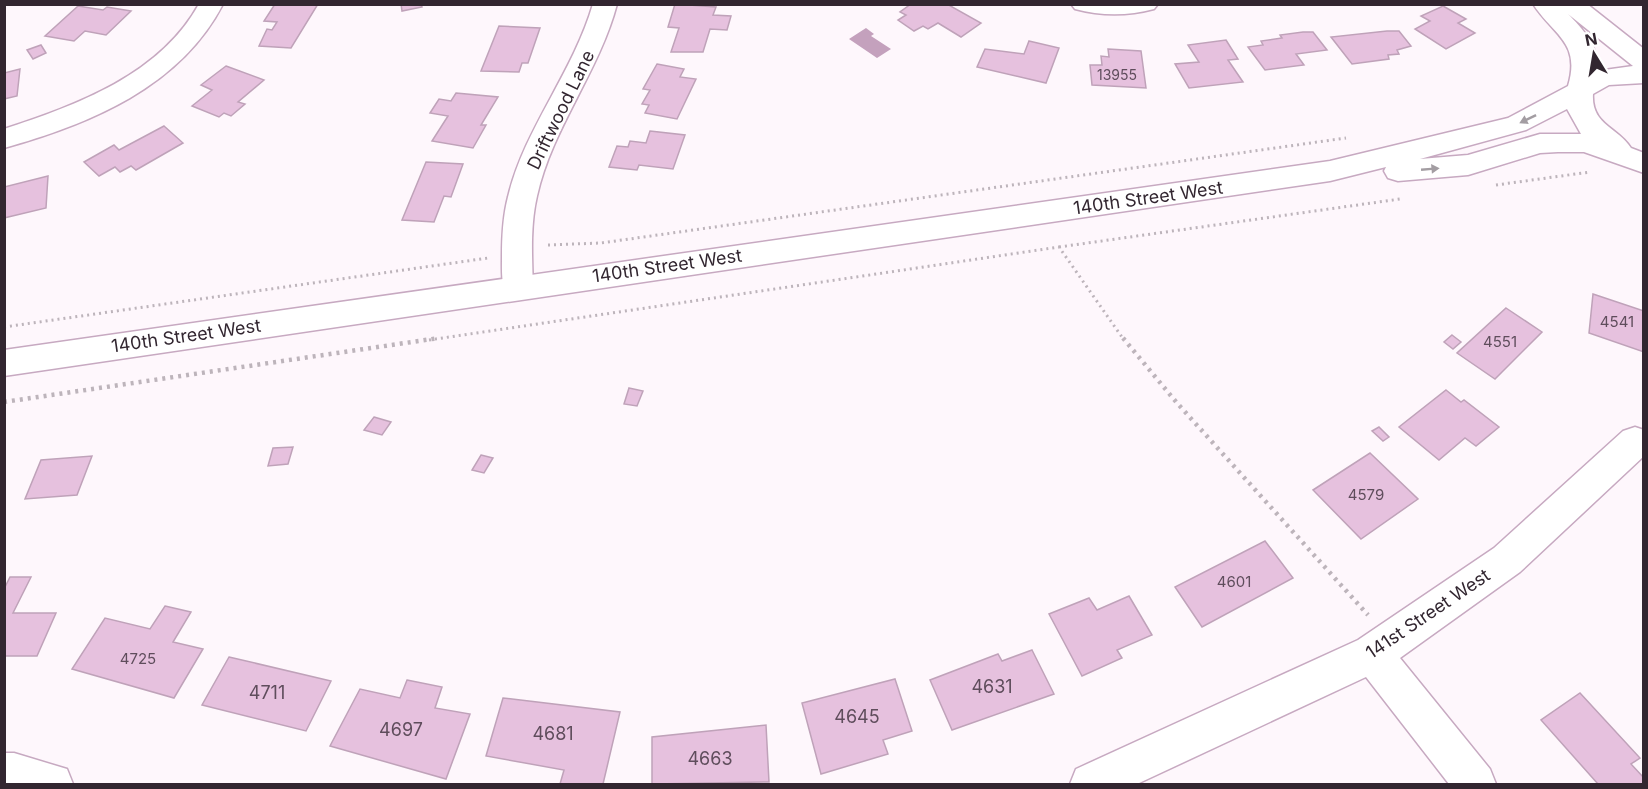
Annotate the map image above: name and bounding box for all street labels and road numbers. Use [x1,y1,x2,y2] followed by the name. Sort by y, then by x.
[523,47,599,173] street label: Driftwood Lane
[1072,177,1224,218] street label: 140th Street West
[591,245,743,286] street label: 140th Street West
[110,315,262,356] street label: 140th Street West
[1362,564,1494,663] street label: 141st Street West

